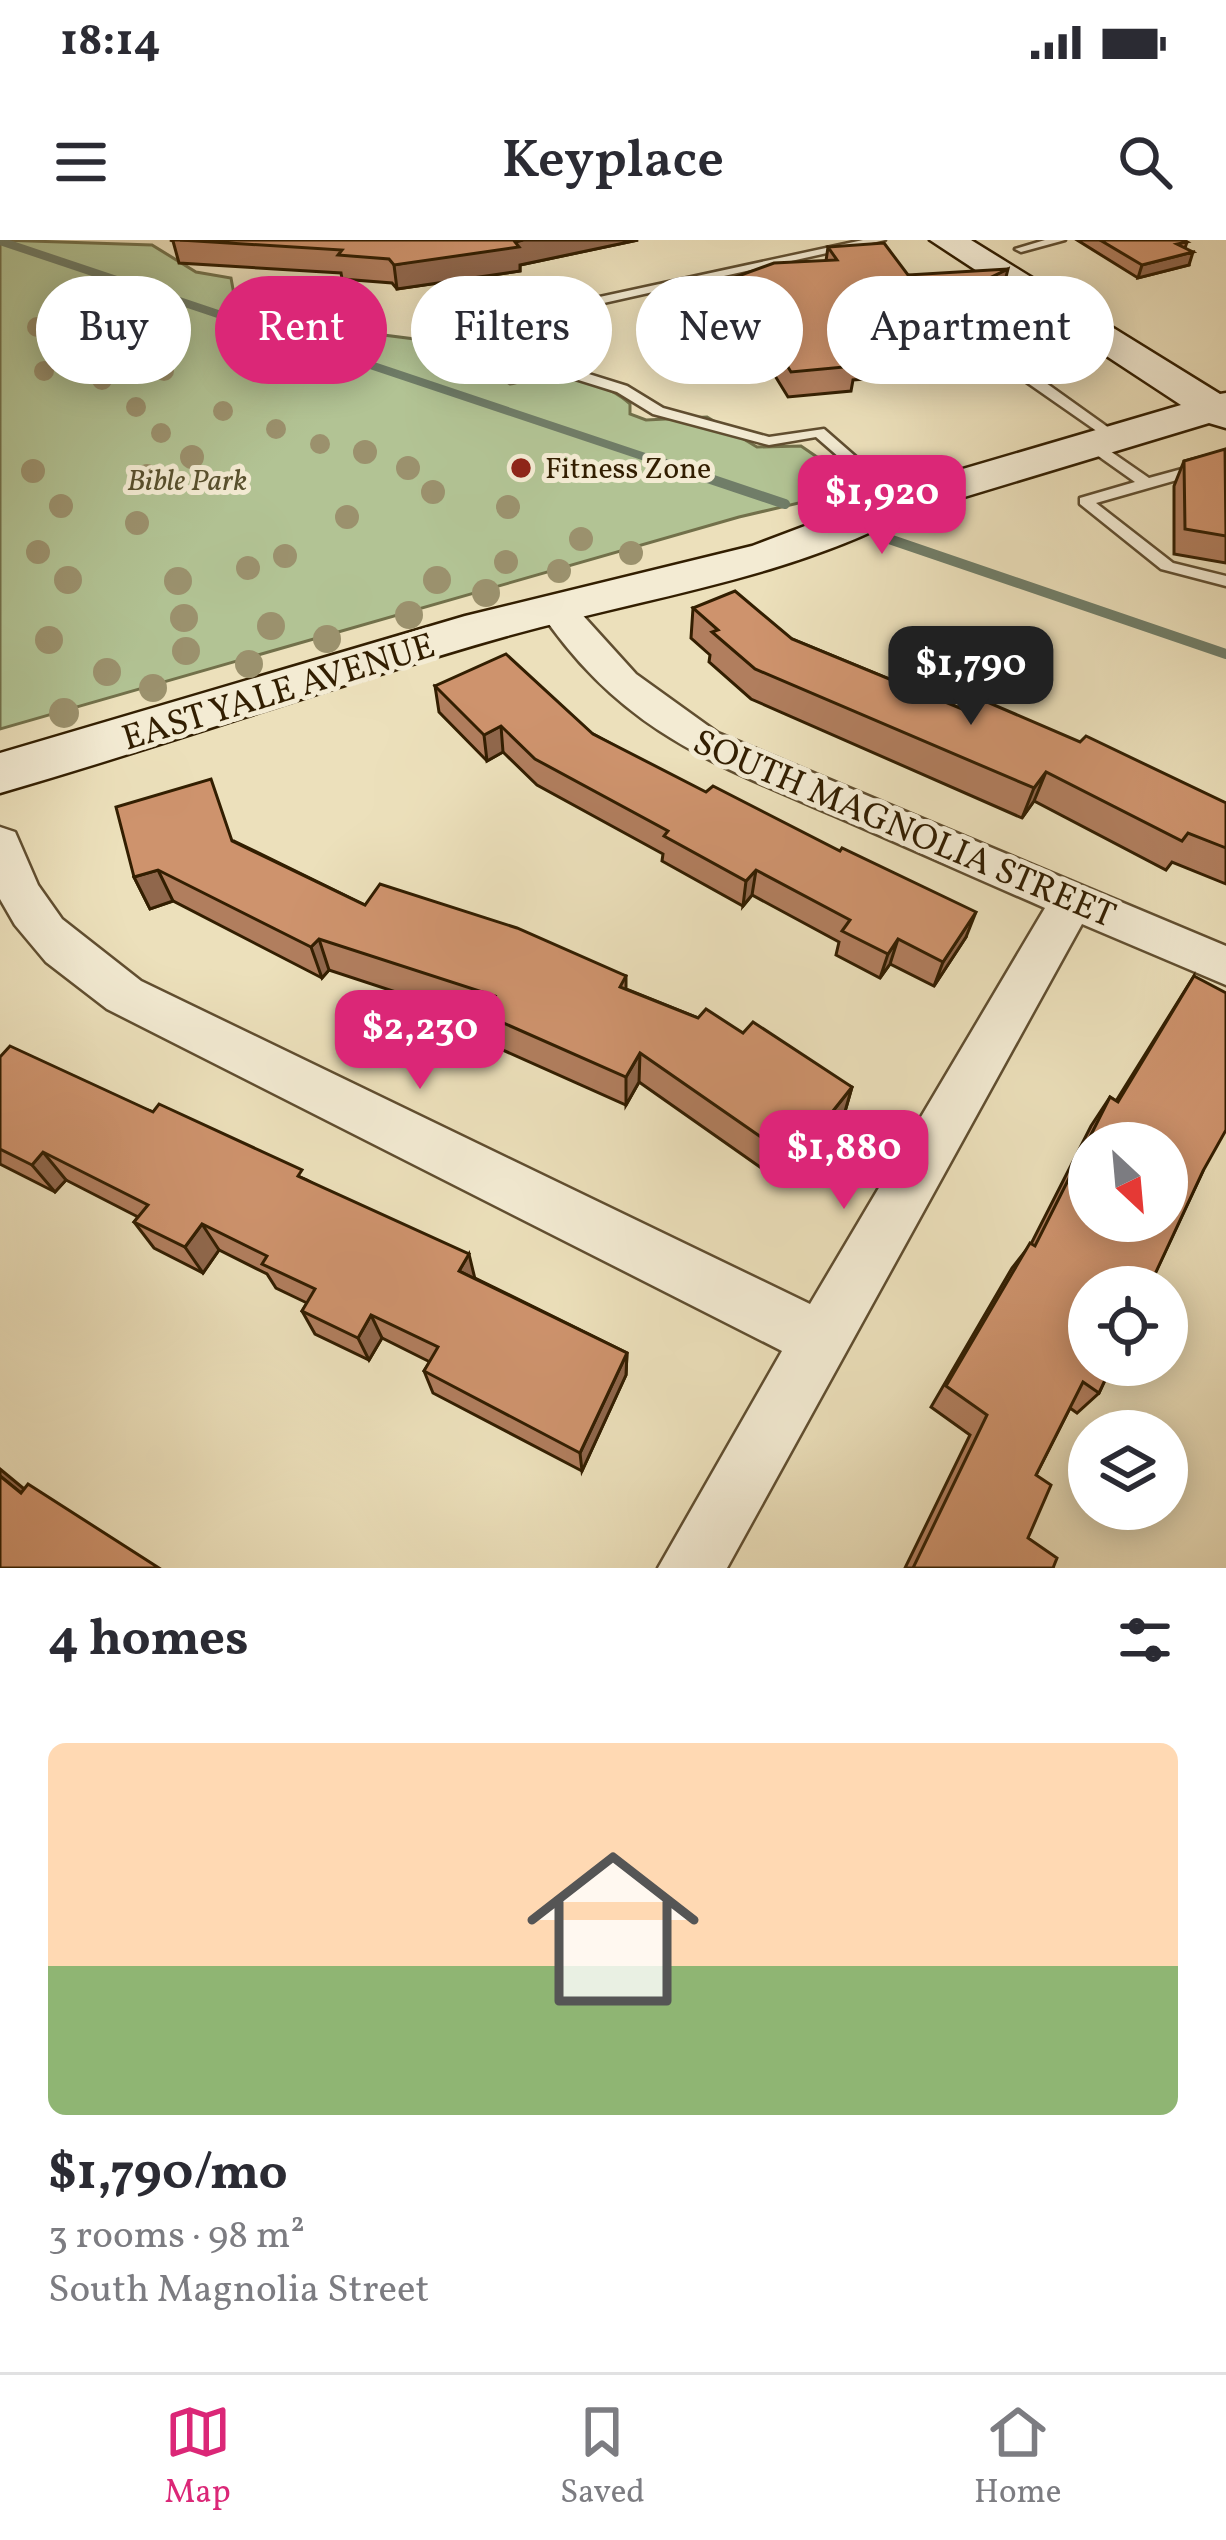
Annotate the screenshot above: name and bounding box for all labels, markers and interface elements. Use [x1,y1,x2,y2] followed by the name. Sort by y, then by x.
[60,11,161,74] text: 18:14
[502,125,724,200] text: Keyplace
[48,129,114,195] icon: menu
[1112,129,1178,195] icon: search
[36,276,191,384] chip: Buy
[215,276,387,384] chip: Rent
[411,276,612,384] chip: Filters
[636,276,803,384] chip: New
[827,276,1114,384] chip: Apartment
[545,449,711,491] place label: Fitness Zone
[508,455,534,481] marker: Fitness Zone
[784,455,980,557] pin: $1,920
[127,461,247,503] park label: Bible Park
[825,467,939,521] text: $1,920
[117,622,442,765] street label: EAST YALE AVENUE
[873,626,1069,728] pin: $1,790
[915,638,1027,692] text: $1,790
[684,719,1122,943] street label: SOUTH MAGNOLIA STREET
[322,990,518,1092] pin: $2,230
[362,1002,478,1056] text: $2,230
[746,1110,942,1212] pin: $1,880
[786,1122,902,1176] text: $1,880
[1068,1122,1188,1242] north arrow
[1068,1122,1188,1530] map controls
[1068,1266,1188,1386] button: locate
[1068,1410,1188,1530] button: layers
[48,1605,249,1676] text: 4 homes
[1112,1607,1178,1673] icon: filters
[505,1821,721,2037] icon: home
[48,2139,288,2210] text: $1,790/mo
[48,2210,305,2264] text: 3 rooms · 98 m²
[48,2264,429,2318] text: South Magnolia Street
[165,2399,231,2517] tab: Map
[560,2399,645,2517] tab: Saved
[974,2399,1061,2517] tab: Home

